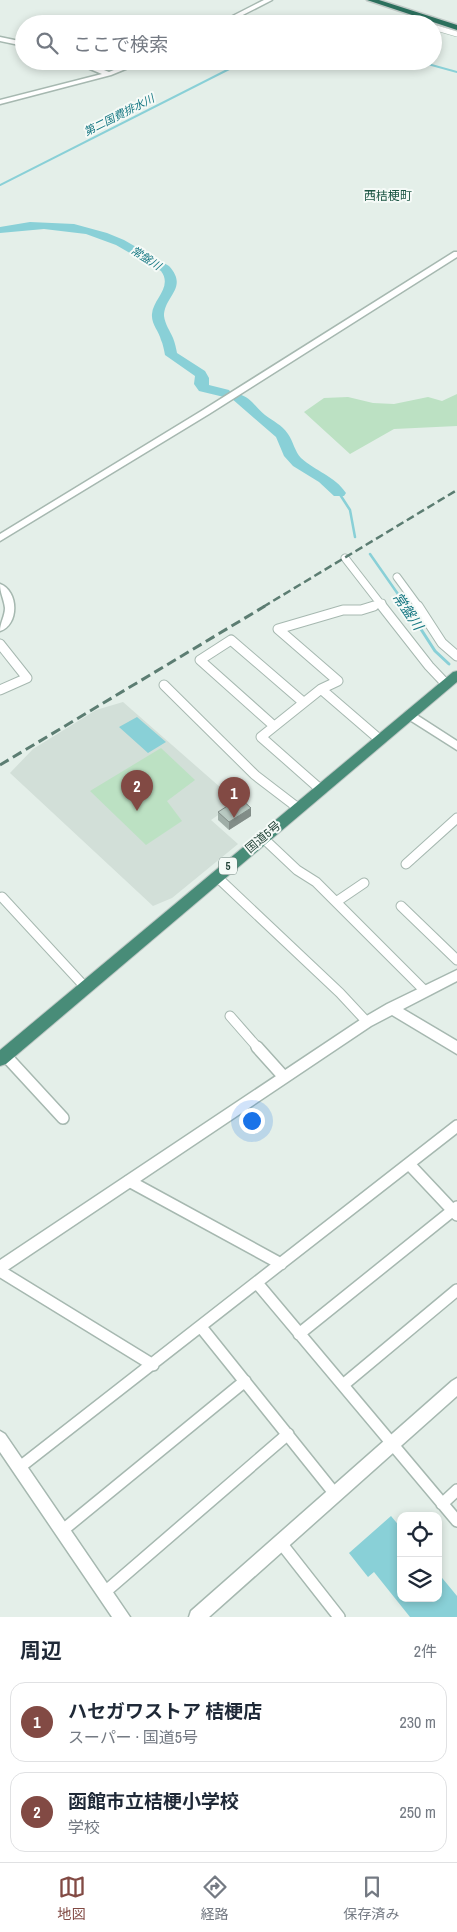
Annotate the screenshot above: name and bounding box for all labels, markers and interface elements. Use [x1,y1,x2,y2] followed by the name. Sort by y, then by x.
[15,15,442,70] search box
[33,29,61,57] icon: search
[73,31,168,57] text: ここで検索
[82,91,157,139] water label: 第二国費排水川
[364,188,412,204] district label: 西桔梗町
[128,243,164,273] water label: 常盤川
[389,589,428,635] water label: 常盤川
[121,770,153,811] pin: 2
[218,777,250,818] pin: 1
[242,818,284,856] street label: 国道5号
[219,858,237,874] road number: 5
[239,1108,265,1134] your location
[397,1512,442,1602] map controls
[397,1512,442,1557] button: locate
[397,1557,442,1602] button: layers
[20,1636,62,1665] text: 周辺
[414,1640,437,1662] text: 2件
[68,1698,262,1724] text: ハセガワストア 桔梗店
[33,1711,41,1733] text: 1
[400,1711,436,1733] text: 230 m
[68,1726,198,1748] text: スーパー · 国道5号
[68,1788,239,1814] text: 函館市立桔梗小学校
[33,1801,41,1823] text: 2
[400,1801,436,1823] text: 250 m
[68,1816,100,1838] text: 学校
[58,1873,86,1923] tab: 地図
[201,1873,229,1923] tab: 経路
[344,1873,400,1923] tab: 保存済み

